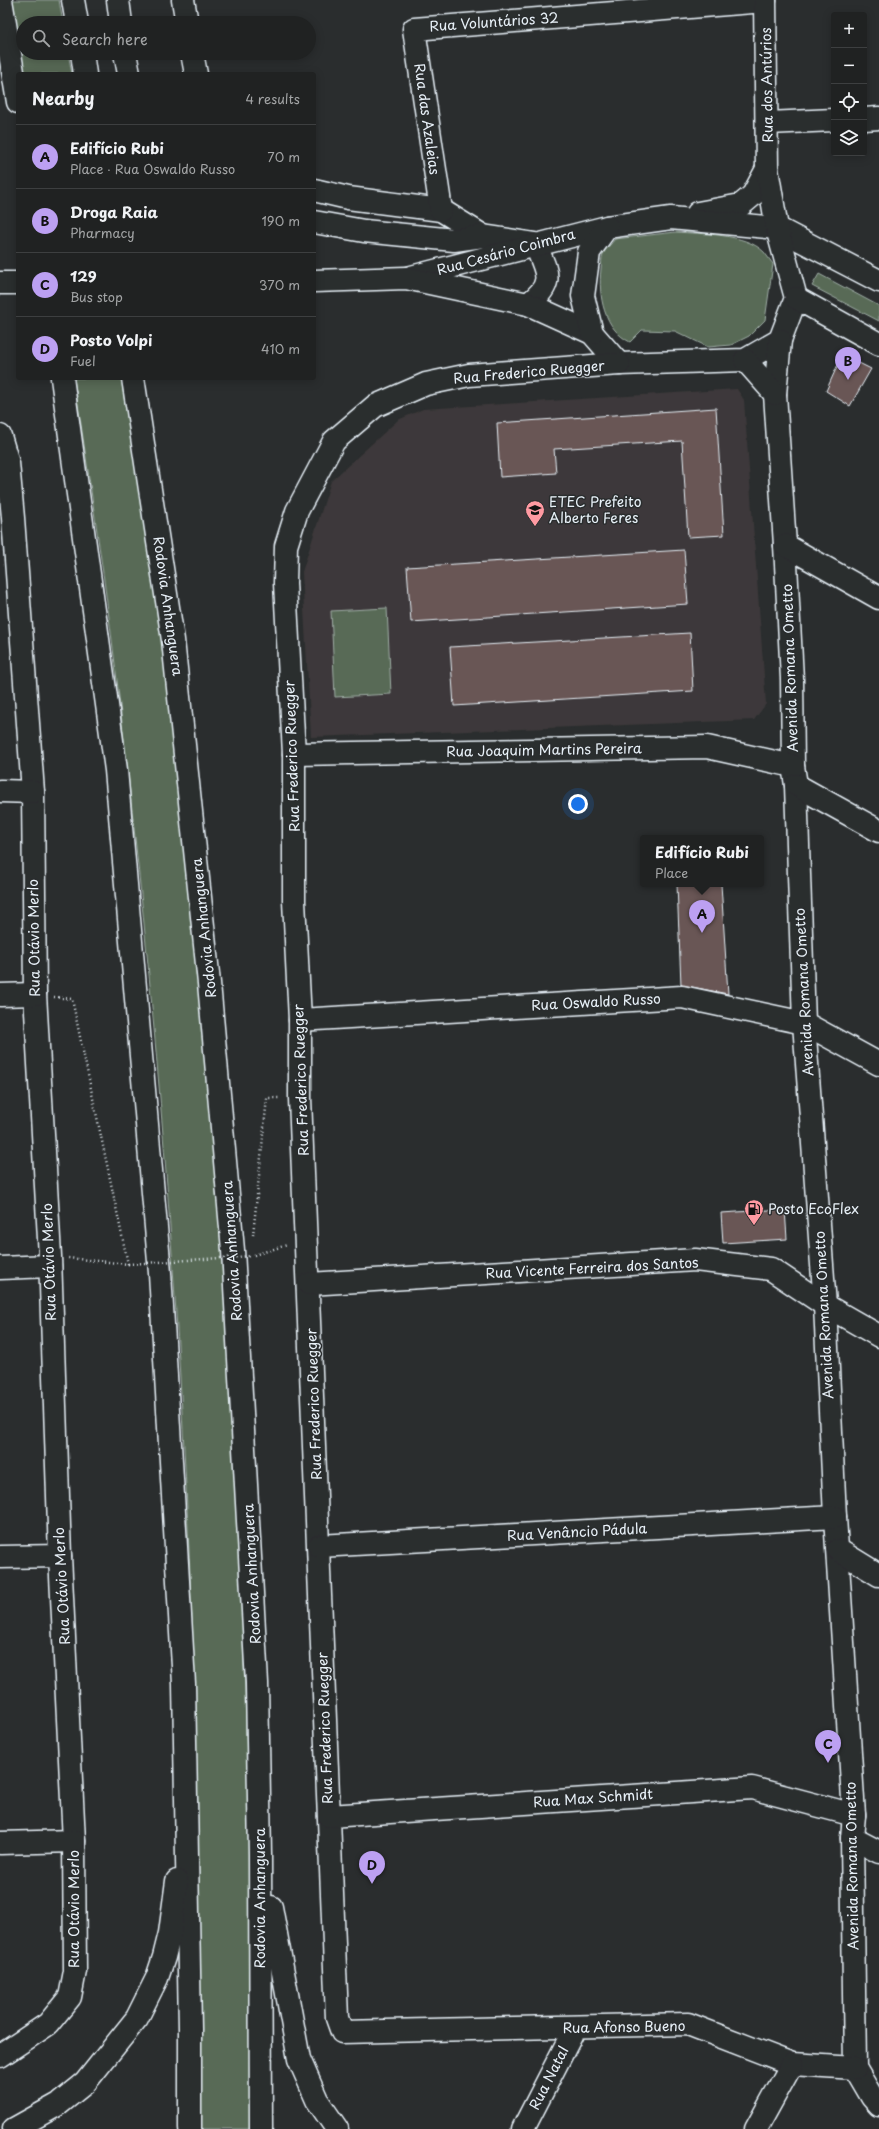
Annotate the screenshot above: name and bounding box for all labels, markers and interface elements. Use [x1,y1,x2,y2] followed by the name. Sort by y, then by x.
[429,7,559,36] street label: Rua Voluntários 32
[831,12,867,156] map controls
[831,12,867,48] button: +
[16,16,316,60] search box
[30,27,52,49] icon: search
[62,27,148,50] text: Search here
[755,27,778,143] street label: Rua dos Antúrios
[831,48,867,84] button: −
[409,62,446,176] street label: Rua das Azaleias
[831,84,867,120] button: locate
[32,85,94,111] text: Nearby
[246,89,300,108] text: 4 results
[831,120,867,156] button: layers
[70,136,164,159] text: Edifício Rubi
[40,147,50,166] text: A
[267,147,300,166] text: 70 m
[70,159,235,178] text: Place · Rua Oswaldo Russo
[70,200,158,223] text: Droga Raia
[41,211,49,230] text: B
[261,211,300,230] text: 190 m
[70,223,135,242] text: Pharmacy
[434,223,578,280] street label: Rua Cesário Coimbra
[70,264,97,287] text: 129
[40,275,50,294] text: C
[259,275,300,294] text: 370 m
[70,287,123,306] text: Bus stop
[70,328,152,351] text: Posto Volpi
[40,339,50,358] text: D
[261,339,300,358] text: 410 m
[835,347,861,380] pin: B
[70,351,96,370] text: Fuel
[452,354,606,389] street label: Rua Frederico Ruegger
[549,491,642,528] place label: ETEC Prefeito Alberto Feres
[524,499,546,527] school or university icon: ETEC Prefeito Alberto Feres
[148,535,189,677] street label: Rodovia Anhanguera
[776,583,803,752] street label: Avenida Romana Ometto
[278,679,305,832] street label: Rua Frederico Ruegger
[446,737,642,762] street label: Rua Joaquim Martins Pereira
[568,794,588,814] your location
[640,835,764,887] popup
[655,840,749,863] text: Edifício Rubi
[186,857,221,999] street label: Rodovia Anhanguera
[655,863,688,882] text: Place
[22,879,45,997] street label: Rua Otávio Merlo
[689,900,715,933] pin: A
[789,907,818,1077] street label: Avenida Romana Ometto
[531,988,662,1015] street label: Rua Oswaldo Russo
[287,1003,314,1156] street label: Rua Frederico Ruegger
[216,1180,247,1322] street label: Rodovia Anhanguera
[743,1198,765,1226] fuel station icon: Posto EcoFlex
[768,1198,859,1219] place label: Posto EcoFlex
[36,1203,61,1321] street label: Rua Otávio Merlo
[809,1230,838,1400] street label: Avenida Romana Ometto
[485,1251,699,1284] street label: Rua Vicente Ferreira dos Santos
[300,1327,327,1480] street label: Rua Frederico Ruegger
[237,1503,266,1645] street label: Rodovia Anhanguera
[506,1517,648,1546] street label: Rua Venâncio Pádula
[48,1526,75,1645] street label: Rua Otávio Merlo
[311,1651,338,1804] street label: Rua Frederico Ruegger
[815,1730,841,1763] pin: C
[840,1782,863,1950] street label: Avenida Romana Ometto
[532,1783,654,1812] street label: Rua Max Schmidt
[249,1827,270,1968] street label: Rodovia Anhanguera
[63,1850,84,1968] street label: Rua Otávio Merlo
[359,1851,385,1884] pin: D
[562,2015,686,2038] street label: Rua Afonso Bueno
[524,2042,574,2113] street label: Rua Natal

